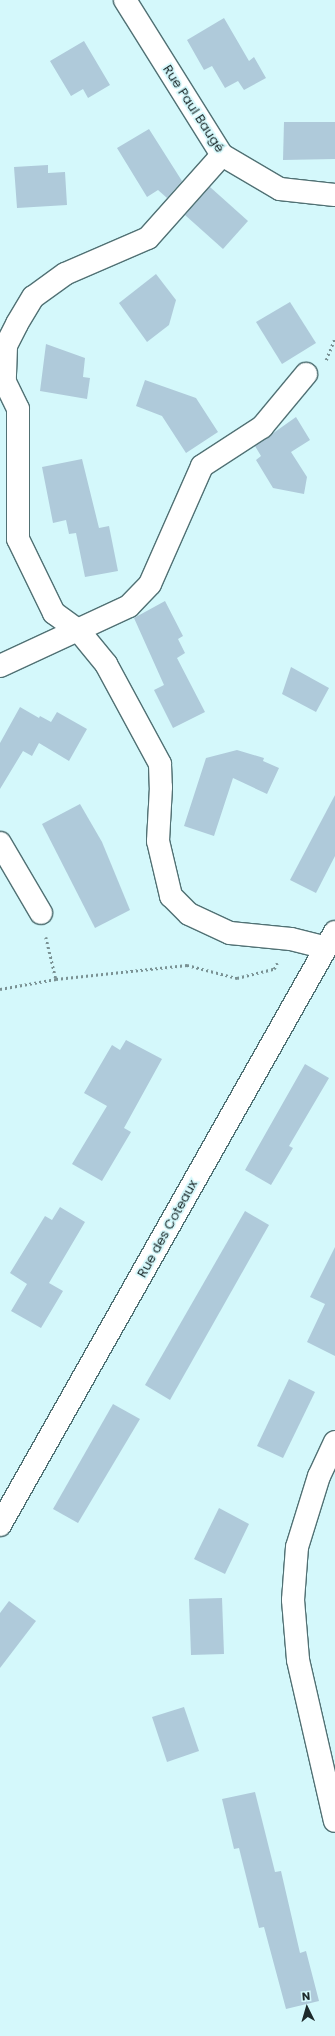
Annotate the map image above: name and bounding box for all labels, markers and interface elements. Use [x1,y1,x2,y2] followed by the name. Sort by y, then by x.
[159,62,227,156] street label: Rue Paul Baugé
[135,1177,201,1281] street label: Rue des Coteaux
[287,1988,327,2028] north arrow
[301,1988,311,2004] text: N

